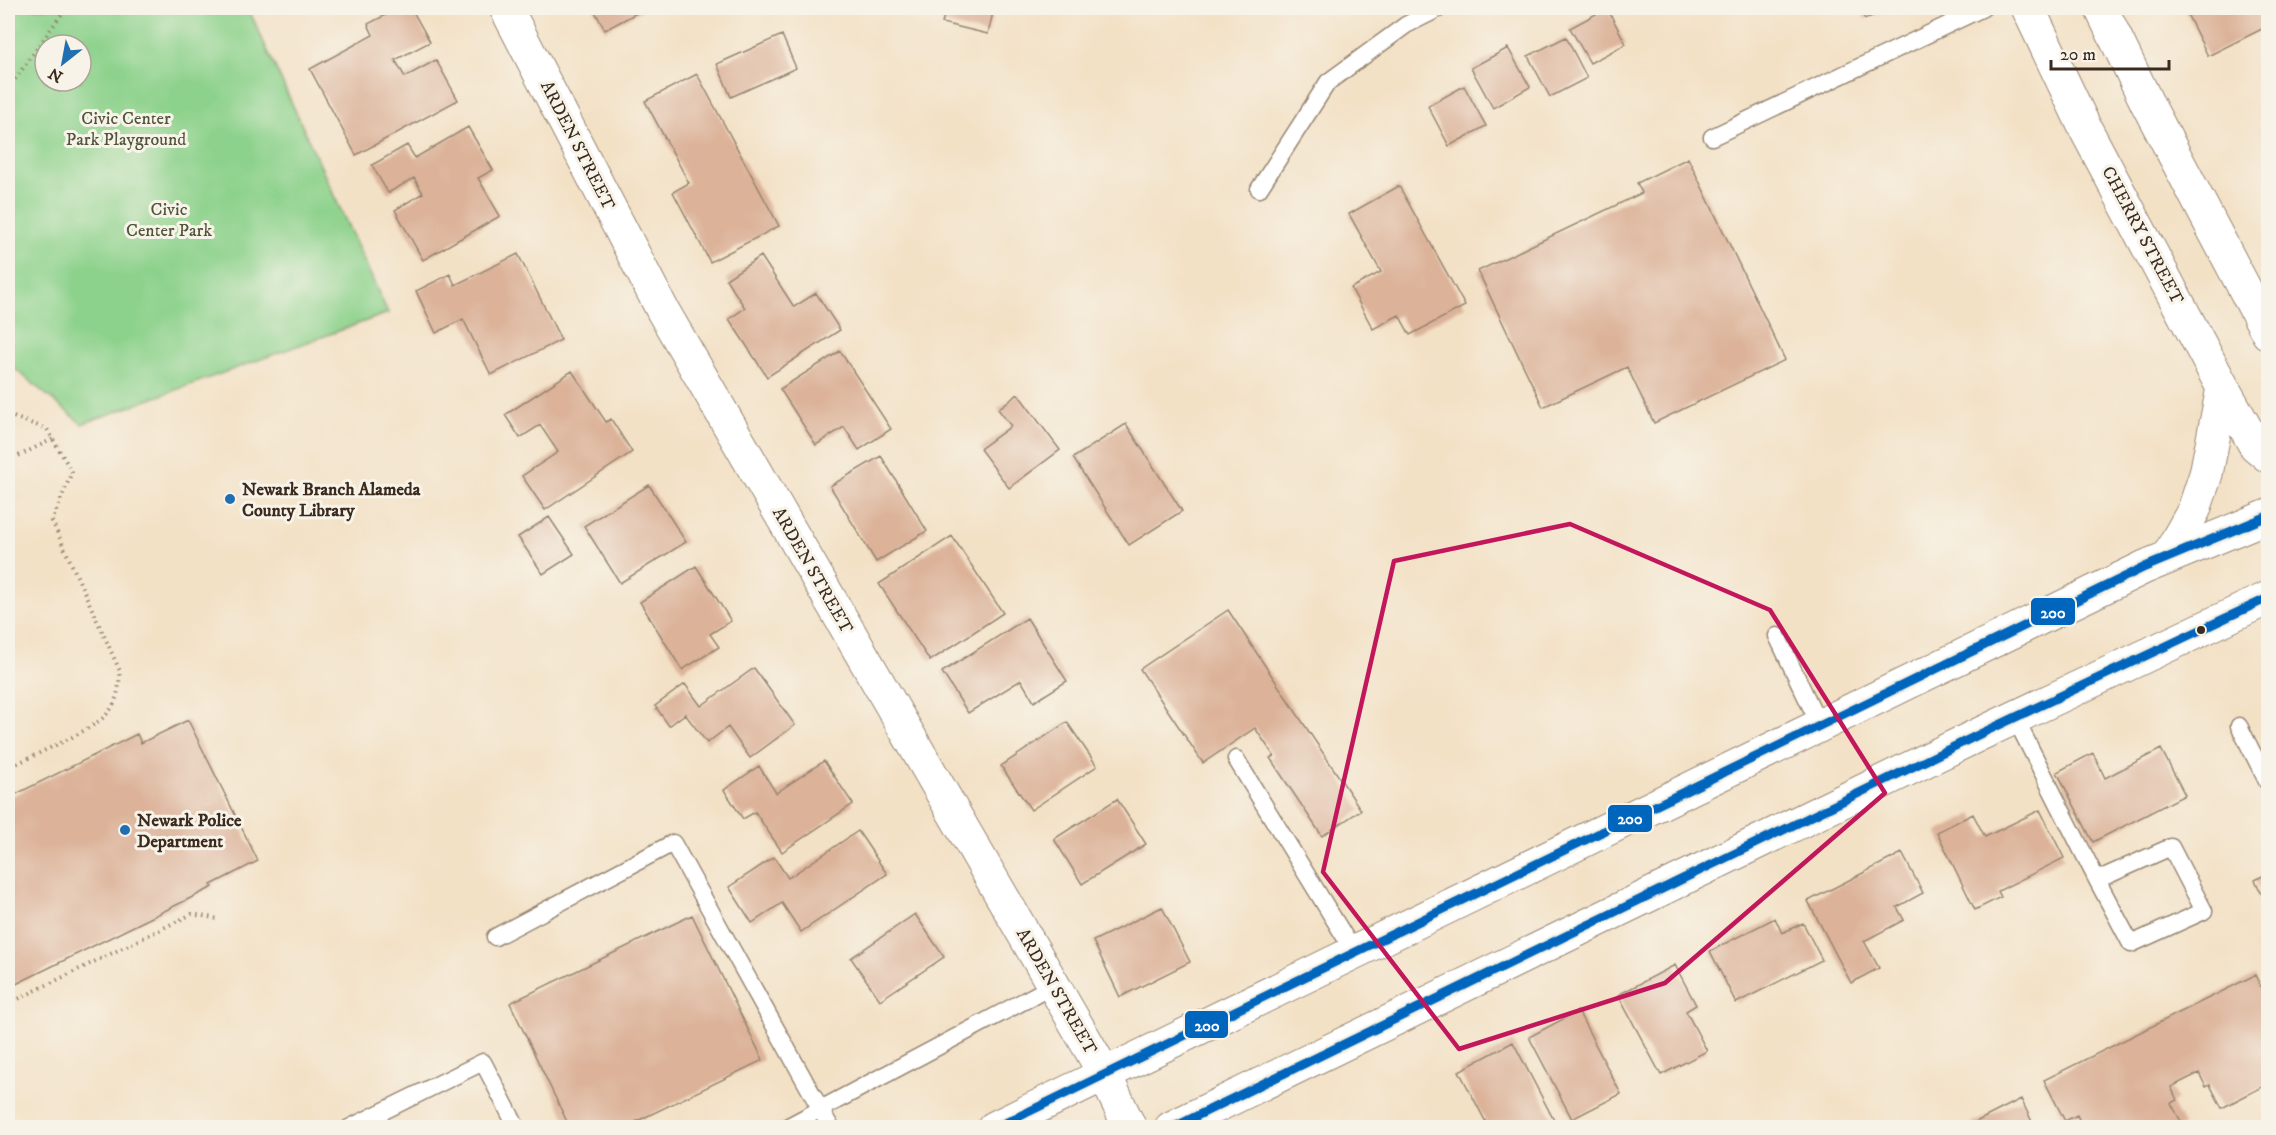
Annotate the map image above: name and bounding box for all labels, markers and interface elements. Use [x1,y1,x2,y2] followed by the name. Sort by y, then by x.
[33,33,93,93] north arrow
[2051,33,2170,71] scale bar
[2060,44,2096,66] text: 20 m
[45,63,67,87] text: N
[535,77,619,214] street label: ARDEN STREET
[66,108,186,151] park label: Civic Center Park Playground
[2096,163,2188,308] street label: CHERRY STREET
[126,199,212,242] park label: Civic Center Park
[242,479,421,522] place label: Newark Branch Alameda County Library
[223,492,237,506] marker: Newark Branch Alameda County Library
[767,503,857,638] street label: ARDEN STREET
[2030,597,2076,626] line badge: 200
[2040,603,2066,623] text: 200
[2195,624,2207,636] unlabelled marker
[1607,804,1653,833] line badge: 200
[1617,809,1643,829] text: 200
[137,810,242,853] place label: Newark Police Department
[118,823,132,837] marker: Newark Police Department
[1011,924,1101,1059] street label: ARDEN STREET
[1184,1010,1229,1039] line badge: 200
[1194,1016,1220,1036] text: 200

